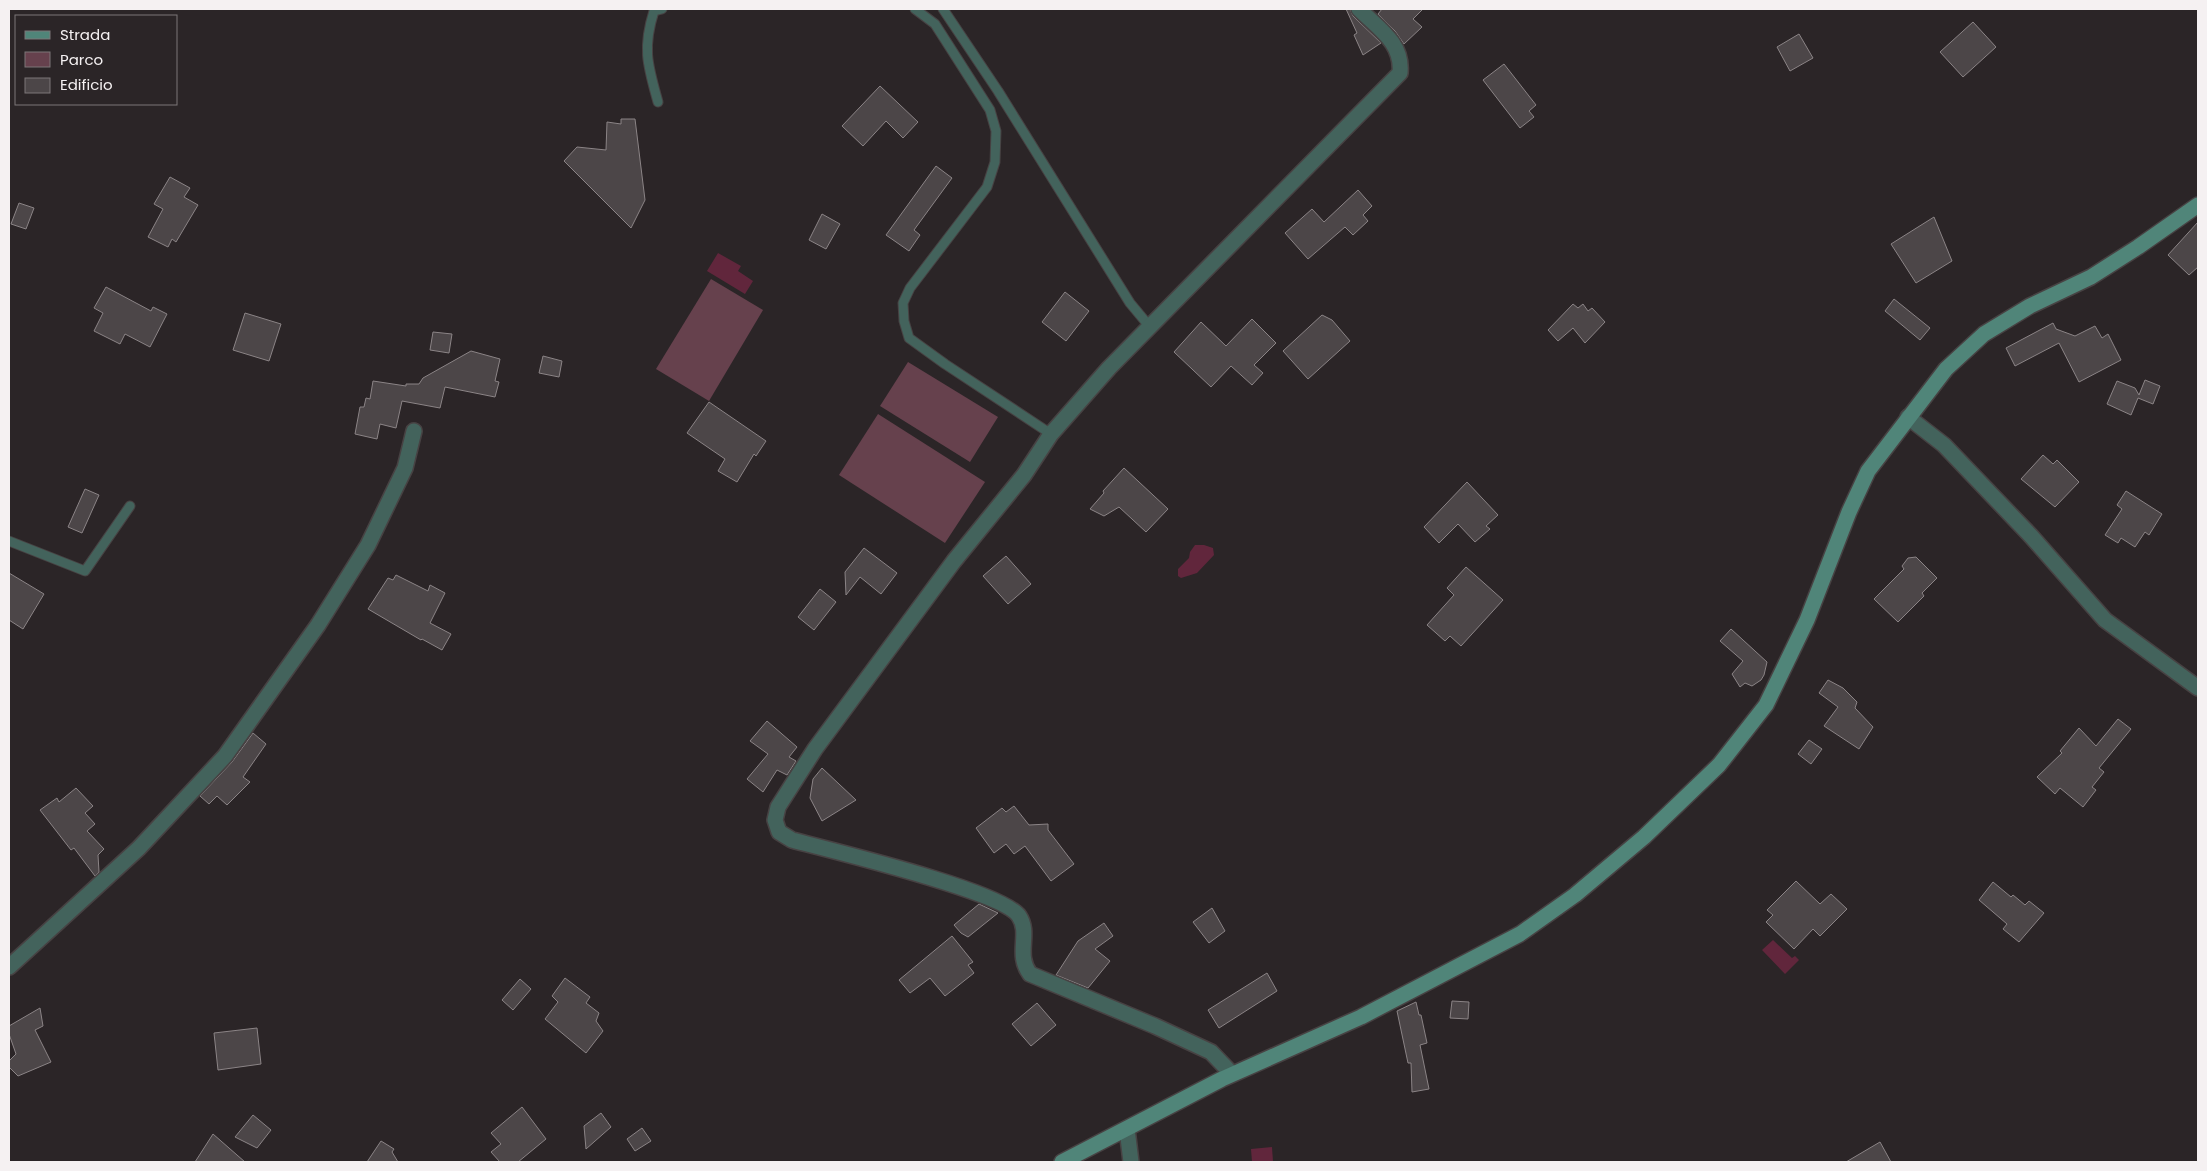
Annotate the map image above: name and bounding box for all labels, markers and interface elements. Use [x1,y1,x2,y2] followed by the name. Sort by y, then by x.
[15,15,178,105] legend
[60,24,110,45] text: Strada
[60,49,103,70] text: Parco
[60,74,113,95] text: Edificio

